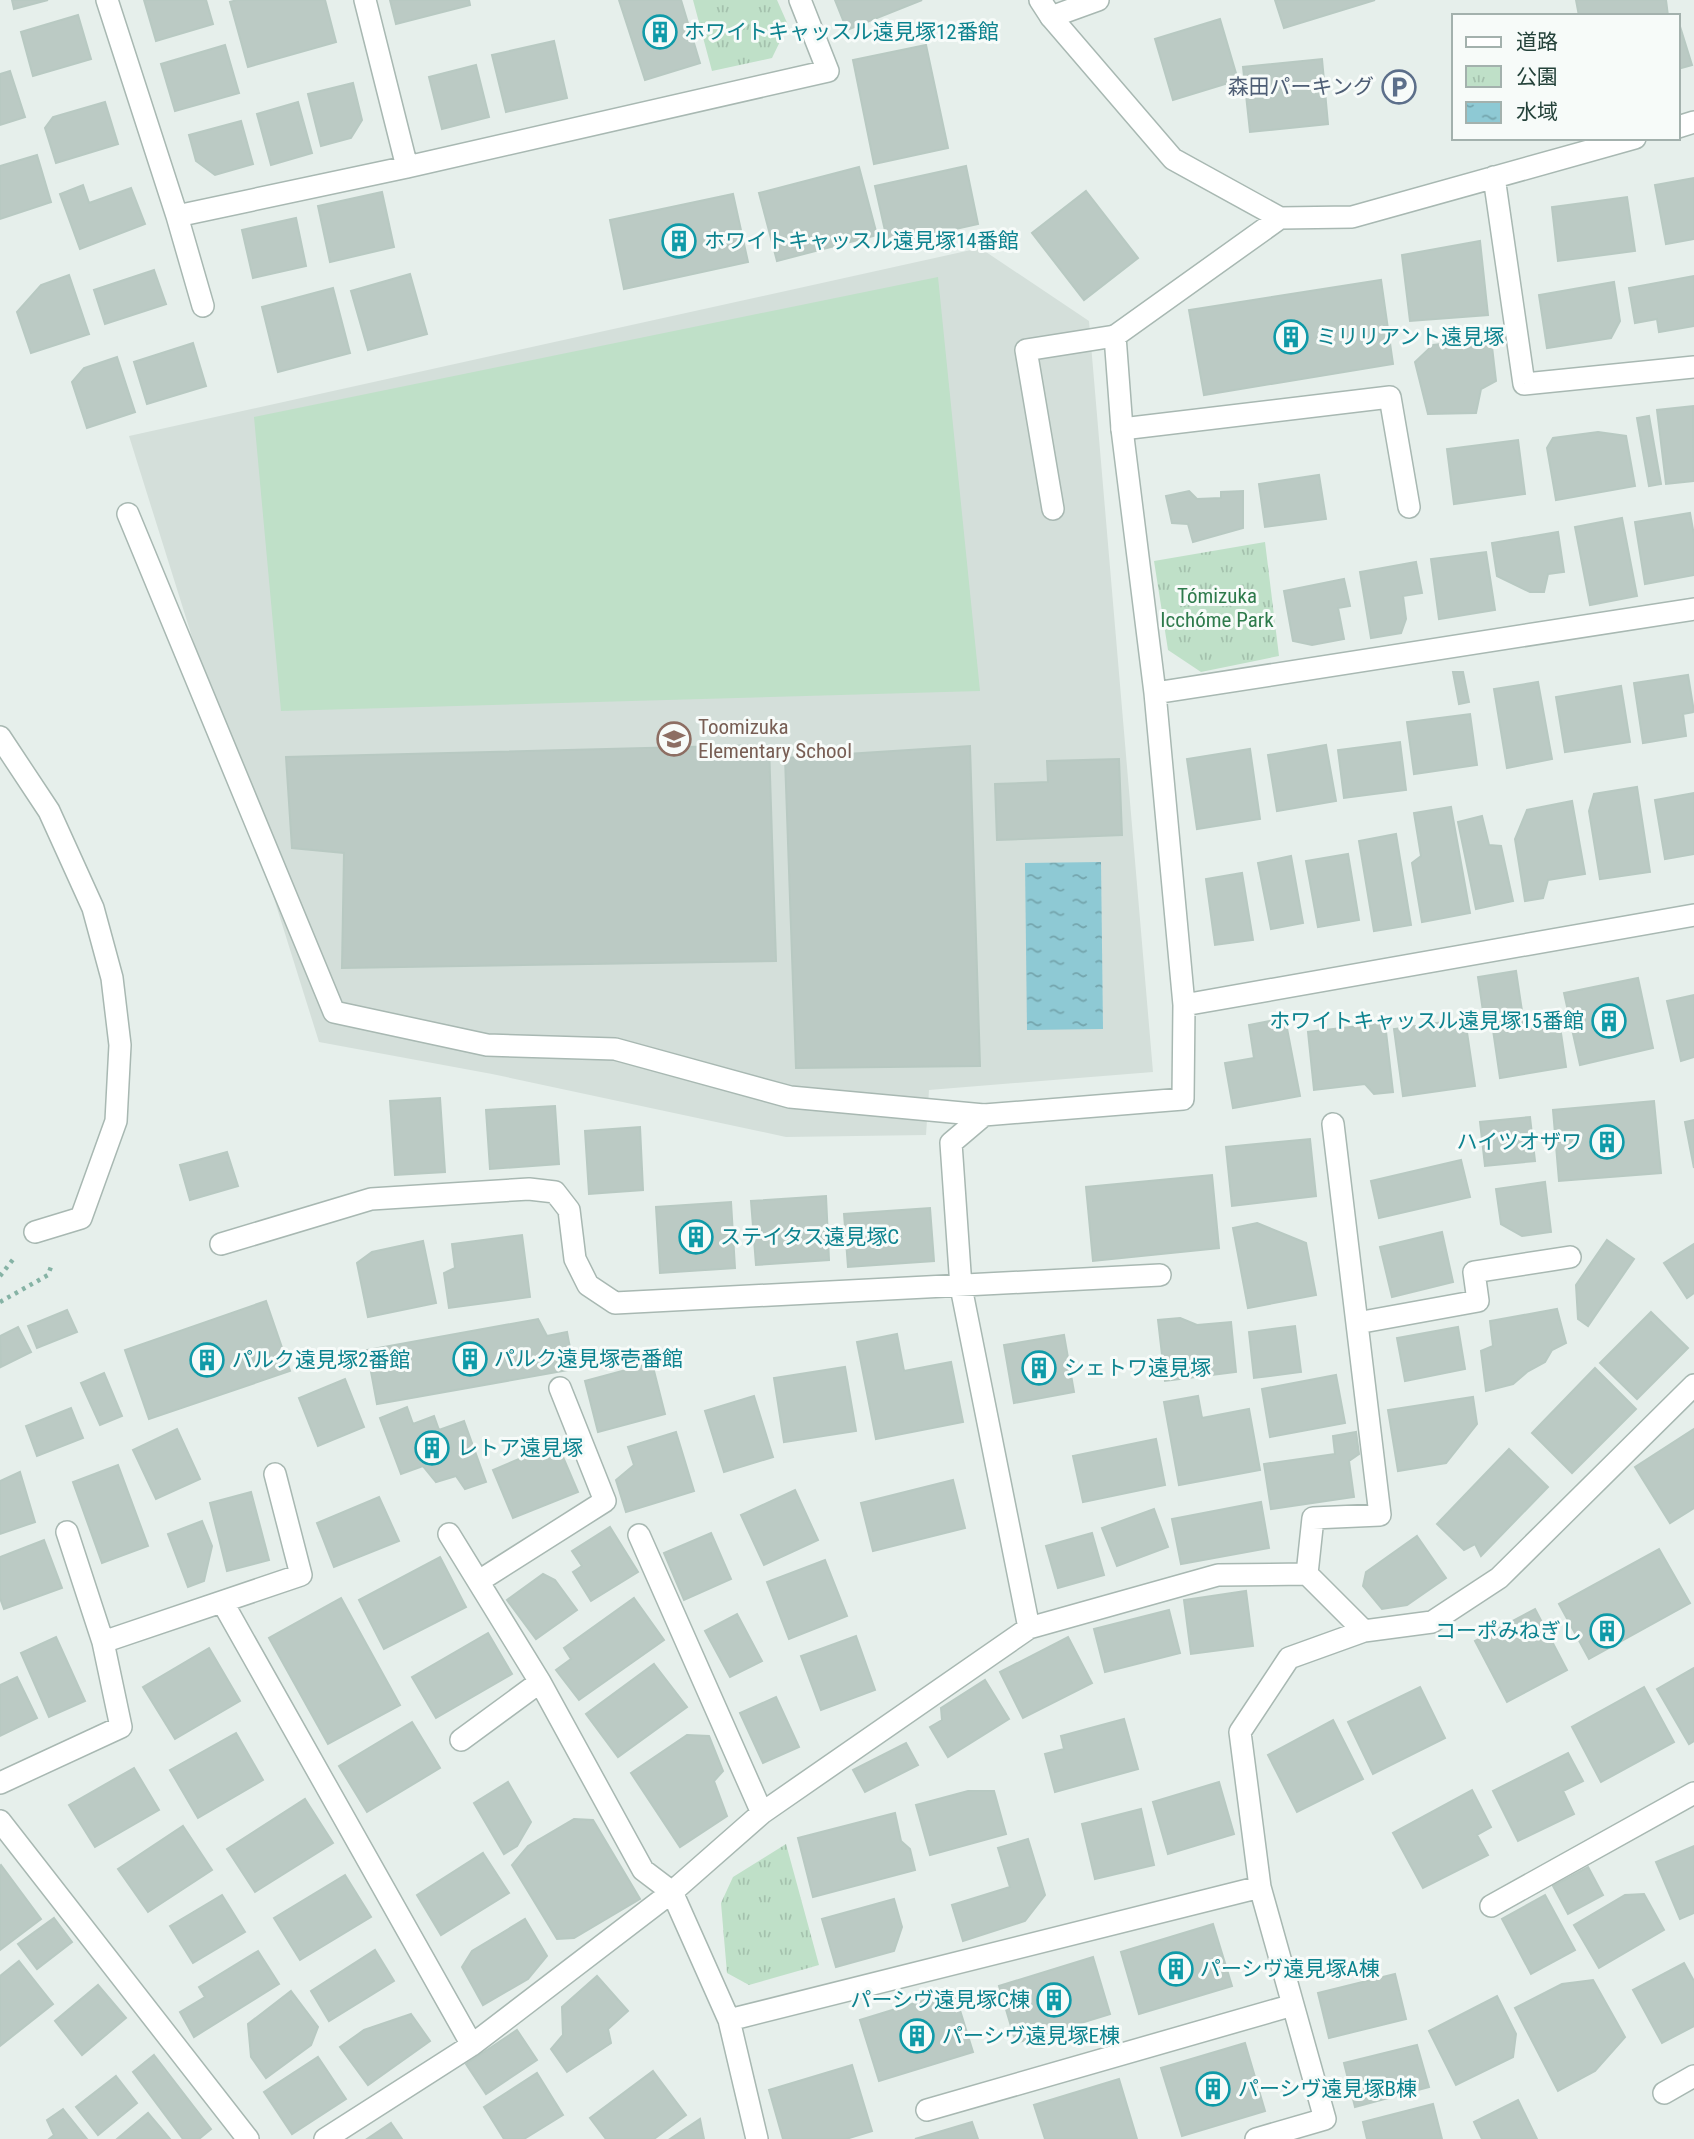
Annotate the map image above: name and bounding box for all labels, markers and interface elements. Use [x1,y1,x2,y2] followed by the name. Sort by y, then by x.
[641,13,679,51] building icon: ホワイトキャッスル遠見塚12番館
[1452,14,1680,140] legend
[684,20,999,44] place label: ホワイトキャッスル遠見塚12番館
[1516,30,1558,54] text: 道路
[1516,65,1558,89] text: 公園
[1380,68,1418,106] parking icon: 森田パーキング
[1228,75,1374,99] place label: 森田パーキング
[1516,100,1558,124] text: 水域
[660,222,698,260] building icon: ホワイトキャッスル遠見塚14番館
[704,229,1019,253] place label: ホワイトキャッスル遠見塚14番館
[1272,318,1310,356] building icon: ミリリアント遠見塚
[1316,325,1504,349] place label: ミリリアント遠見塚
[1160,584,1274,632] park label: Tómizuka Icchóme Park
[698,715,852,763] place label: Toomizuka Elementary School
[655,720,693,758] school or university icon: Toomizuka Elementary School
[1590,1002,1628,1040] building icon: ホワイトキャッスル遠見塚15番館
[1269,1009,1584,1033] place label: ホワイトキャッスル遠見塚15番館
[1588,1123,1626,1161] building icon: ハイツオザワ
[1456,1130,1582,1154] place label: ハイツオザワ
[677,1218,715,1256] building icon: ステイタス遠見塚C
[720,1225,899,1249] place label: ステイタス遠見塚C
[451,1340,489,1378] building icon: パルク遠見塚壱番館
[188,1341,226,1379] building icon: パルク遠見塚2番館
[494,1347,683,1371] place label: パルク遠見塚壱番館
[232,1348,410,1372] place label: パルク遠見塚2番館
[1020,1349,1058,1387] building icon: シェトワ遠見塚
[1064,1356,1211,1380] place label: シェトワ遠見塚
[413,1429,451,1467] building icon: レトア遠見塚
[457,1436,583,1460] place label: レトア遠見塚
[1588,1612,1626,1650] building icon: コーポみねぎし
[1435,1619,1582,1643] place label: コーポみねぎし
[1157,1950,1195,1988] building icon: パーシヴ遠見塚A棟
[1200,1957,1380,1981] place label: パーシヴ遠見塚A棟
[1035,1981,1073,2019] building icon: パーシヴ遠見塚C棟
[851,1988,1030,2012] place label: パーシヴ遠見塚C棟
[898,2017,936,2055] building icon: パーシヴ遠見塚E棟
[942,2024,1120,2048] place label: パーシヴ遠見塚E棟
[1194,2070,1232,2108] building icon: パーシヴ遠見塚B棟
[1238,2077,1417,2101] place label: パーシヴ遠見塚B棟

